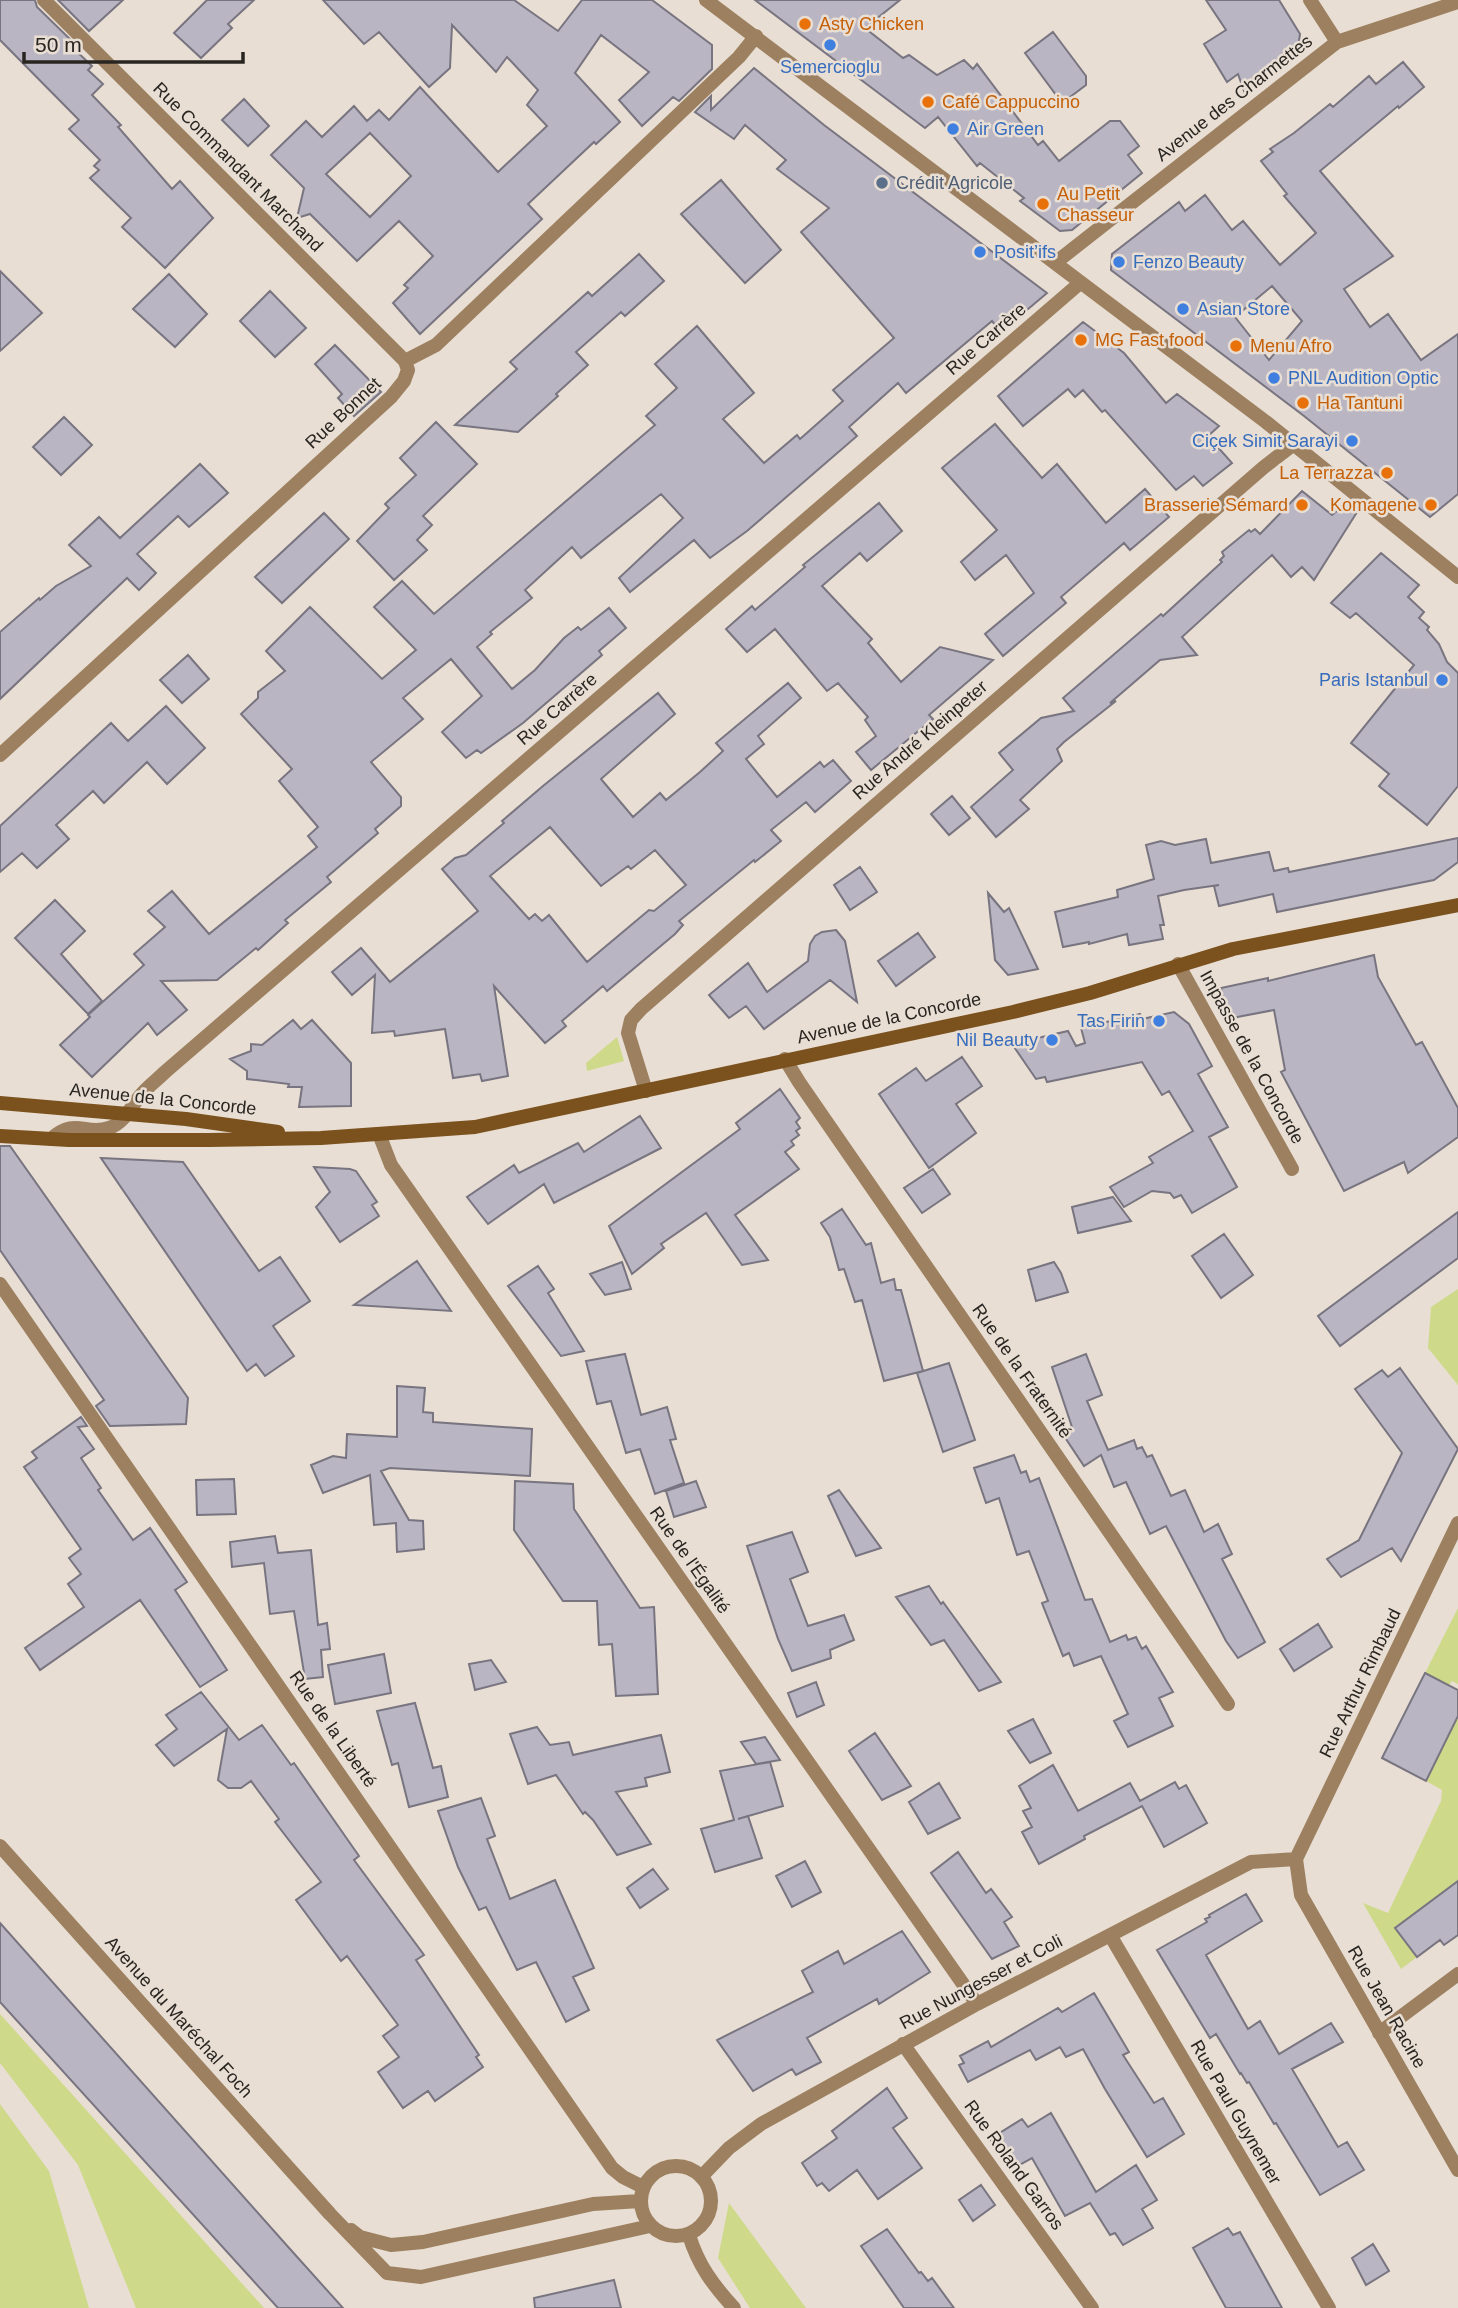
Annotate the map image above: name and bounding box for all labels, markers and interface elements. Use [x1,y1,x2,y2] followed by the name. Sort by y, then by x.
[819,14,924,34] place label: Asty Chicken
[797,16,813,32] marker: Asty Chicken
[24,21,243,65] scale bar
[1152,31,1316,165] street label: Avenue des Charmettes
[35,33,82,56] text: 50 m
[822,37,838,53] marker: Semercioglu
[780,57,880,77] place label: Semercioglu
[149,78,327,256] street label: Rue Commandant Marchand
[942,92,1080,112] place label: Café Cappuccino
[920,94,936,110] marker: Café Cappuccino
[967,119,1044,139] place label: Air Green
[945,121,961,137] marker: Air Green
[896,173,1013,193] place label: Crédit Agricole
[874,175,890,191] marker: Crédit Agricole
[1057,184,1134,225] place label: Au Petit Chasseur
[1035,196,1051,212] marker: Au Petit Chasseur
[994,242,1056,262] place label: Posit’ifs
[972,244,988,260] marker: Posit’ifs
[1133,252,1244,272] place label: Fenzo Beauty
[1111,254,1127,270] marker: Fenzo Beauty
[942,299,1030,379] street label: Rue Carrère
[1197,299,1290,319] place label: Asian Store
[1175,301,1191,317] marker: Asian Store
[1095,330,1204,350] place label: MG Fast food
[1073,332,1089,348] marker: MG Fast food
[1250,336,1332,356] place label: Menu Afro
[1228,338,1244,354] marker: Menu Afro
[1288,368,1438,388] place label: PNL Audition Optic
[1266,370,1282,386] marker: PNL Audition Optic
[301,373,385,453] street label: Rue Bonnet
[1317,393,1403,413] place label: Ha Tantuni
[1295,395,1311,411] marker: Ha Tantuni
[1192,431,1338,451] place label: Ciçek Simit Sarayi
[1344,433,1360,449] marker: Ciçek Simit Sarayi
[1279,463,1374,483] place label: La Terrazza
[1379,465,1395,481] marker: La Terrazza
[1144,495,1288,515] place label: Brasserie Sémard
[1330,495,1417,515] place label: Komagene
[1294,497,1310,513] marker: Brasserie Sémard
[1423,497,1439,513] marker: Komagene
[513,669,601,749] street label: Rue Carrère
[1319,670,1428,690] place label: Paris Istanbul
[1434,672,1450,688] marker: Paris Istanbul
[849,676,991,804] street label: Rue André Kleinpeter
[1196,967,1308,1147] street label: Impasse de la Concorde
[795,989,983,1047] street label: Avenue de la Concorde
[1077,1011,1145,1031] place label: Tas Firin
[1151,1013,1167,1029] marker: Tas Firin
[956,1030,1038,1050] place label: Nil Beauty
[1044,1032,1060,1048] marker: Nil Beauty
[69,1079,257,1119] street label: Avenue de la Concorde
[968,1300,1076,1442] street label: Rue de la Fraternité
[646,1503,734,1617] street label: Rue de l'Égalité
[1315,1605,1405,1761] street label: Rue Arthur Rimbaud
[285,1667,381,1791] street label: Rue de la Liberté
[896,1931,1066,2033] street label: Rue Nungesser et Coli
[101,1932,257,2102] street label: Avenue du Maréchal Foch
[1344,1942,1430,2072] street label: Rue Jean Racine
[1187,2036,1285,2188] street label: Rue Paul Guynemer
[960,2096,1068,2234] street label: Rue Roland Garros

